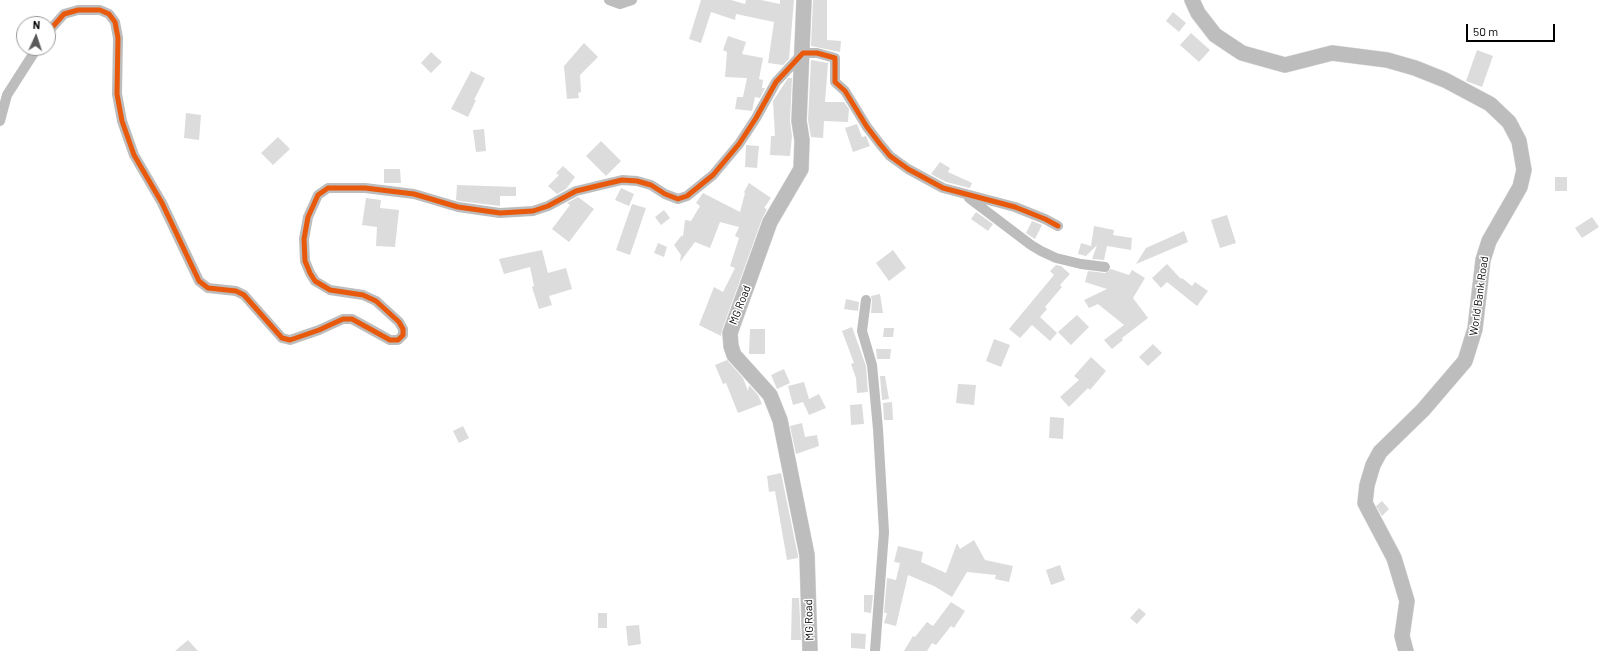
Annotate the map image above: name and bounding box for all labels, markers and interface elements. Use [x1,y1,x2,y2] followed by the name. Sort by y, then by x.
[16,16,56,56] north arrow
[1468,16,1557,42] scale bar
[33,18,41,31] text: N
[1473,24,1498,38] text: 50 m
[1467,255,1491,337] street label: World Bank Road
[726,283,754,327] street label: MG Road
[802,599,816,641] street label: MG Road

